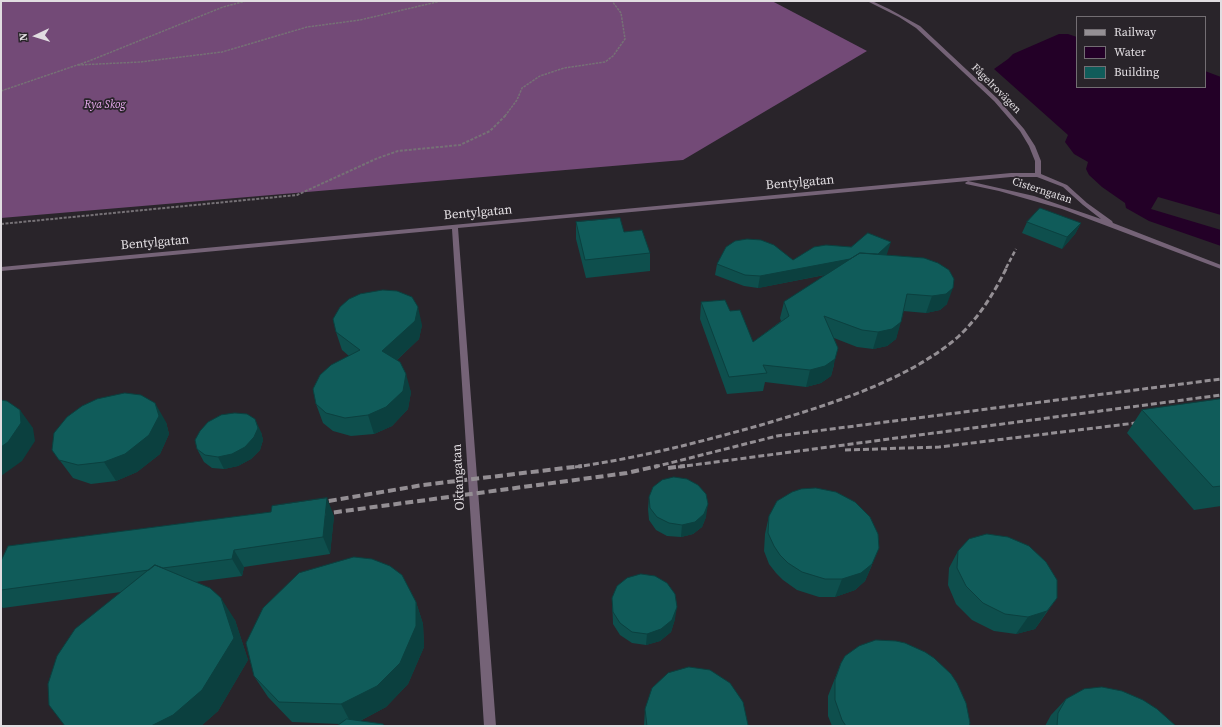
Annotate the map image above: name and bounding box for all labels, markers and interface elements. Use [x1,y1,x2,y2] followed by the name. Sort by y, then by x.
[16,16,56,56] north arrow
[1076,16,1206,88] legend
[1114,24,1156,40] text: Railway
[16,32,31,41] text: N
[1114,44,1146,60] text: Water
[968,61,1024,117] street label: Fågelrovägen
[1114,64,1159,80] text: Building
[84,98,126,112] park label: Rya Skog
[765,172,835,194] street label: Bentylgatan
[1010,175,1074,207] street label: Cisterngatan
[443,202,513,224] street label: Bentylgatan
[120,232,190,254] street label: Bentylgatan
[449,443,469,511] street label: Oktangatan

